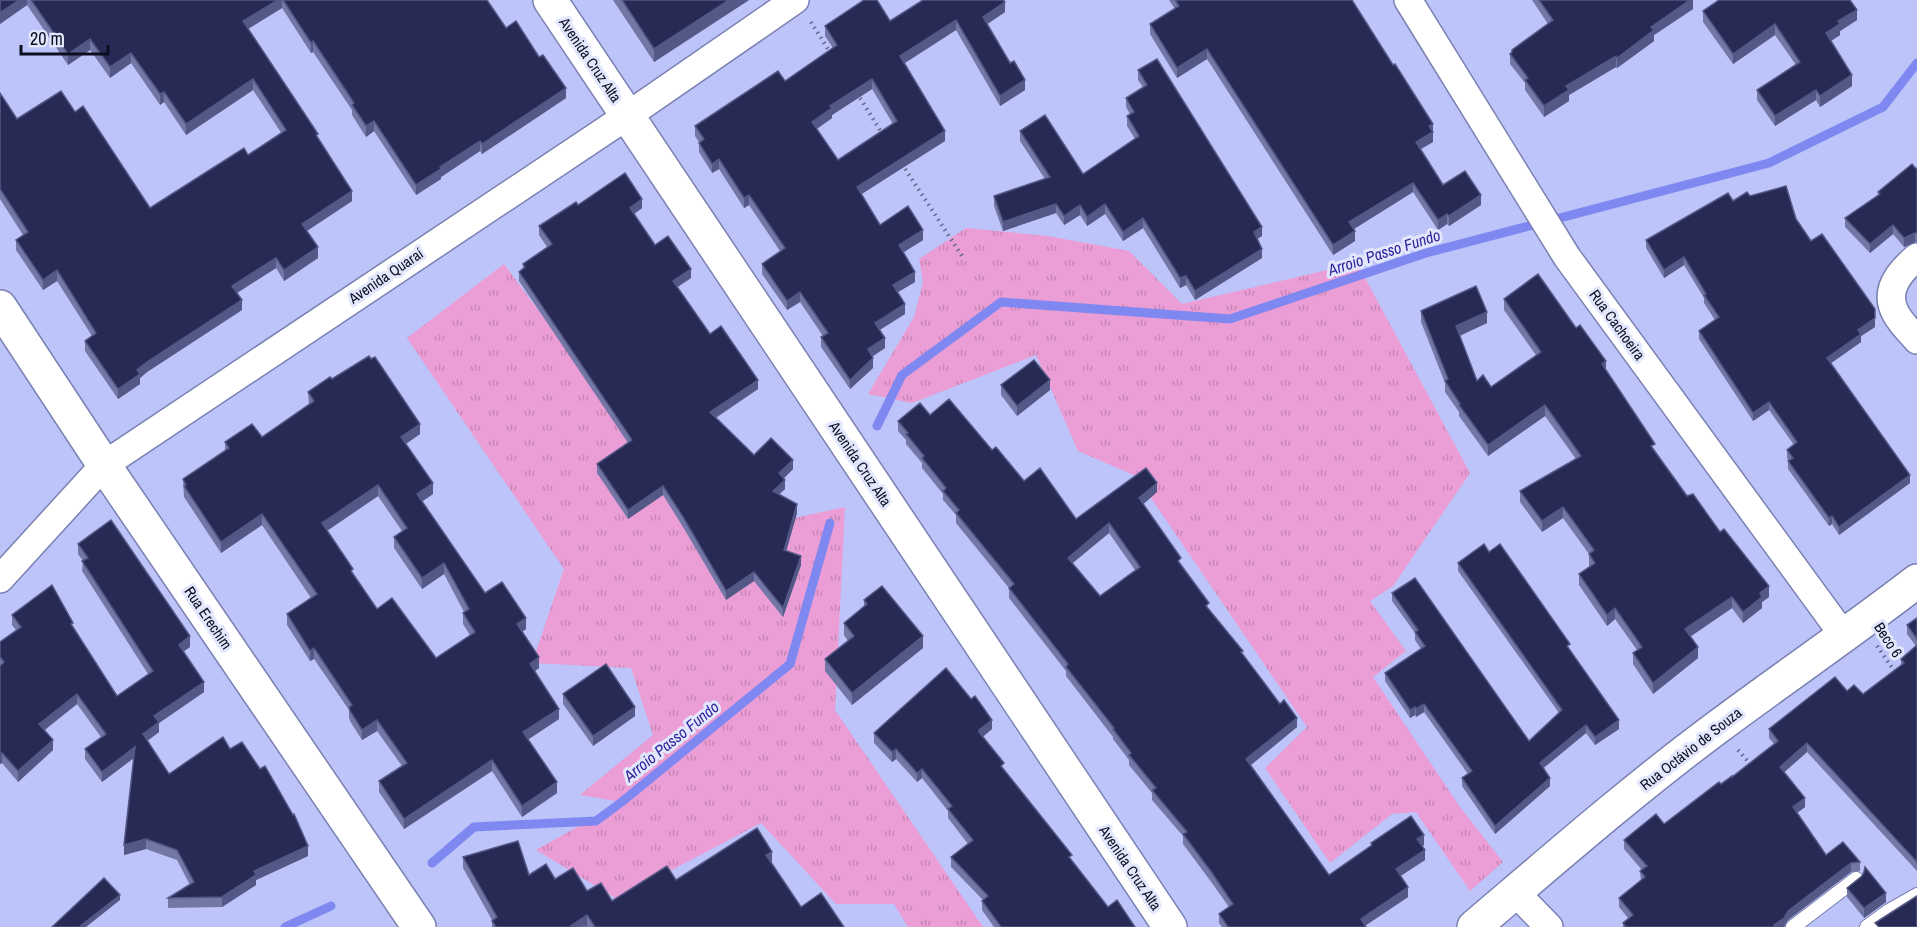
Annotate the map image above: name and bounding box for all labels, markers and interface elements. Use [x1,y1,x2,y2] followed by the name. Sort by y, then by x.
[554,12,627,106] street label: Avenida Cruz Alta
[21,18,108,56] scale bar
[30,26,63,51] text: 20 m
[1324,224,1443,281] water label: Arroio Passo Fundo
[343,243,428,309] street label: Avenida Quaraí
[1585,285,1650,364] street label: Rua Cachoeira
[824,416,897,510] street label: Avenida Cruz Alta
[180,582,237,653] street label: Rua Erechim
[1869,618,1908,662] street label: Beco 6
[618,696,723,787] water label: Arroio Passo Fundo
[1635,702,1746,795] street label: Rua Octávio de Souza
[1094,820,1167,914] street label: Avenida Cruz Alta

